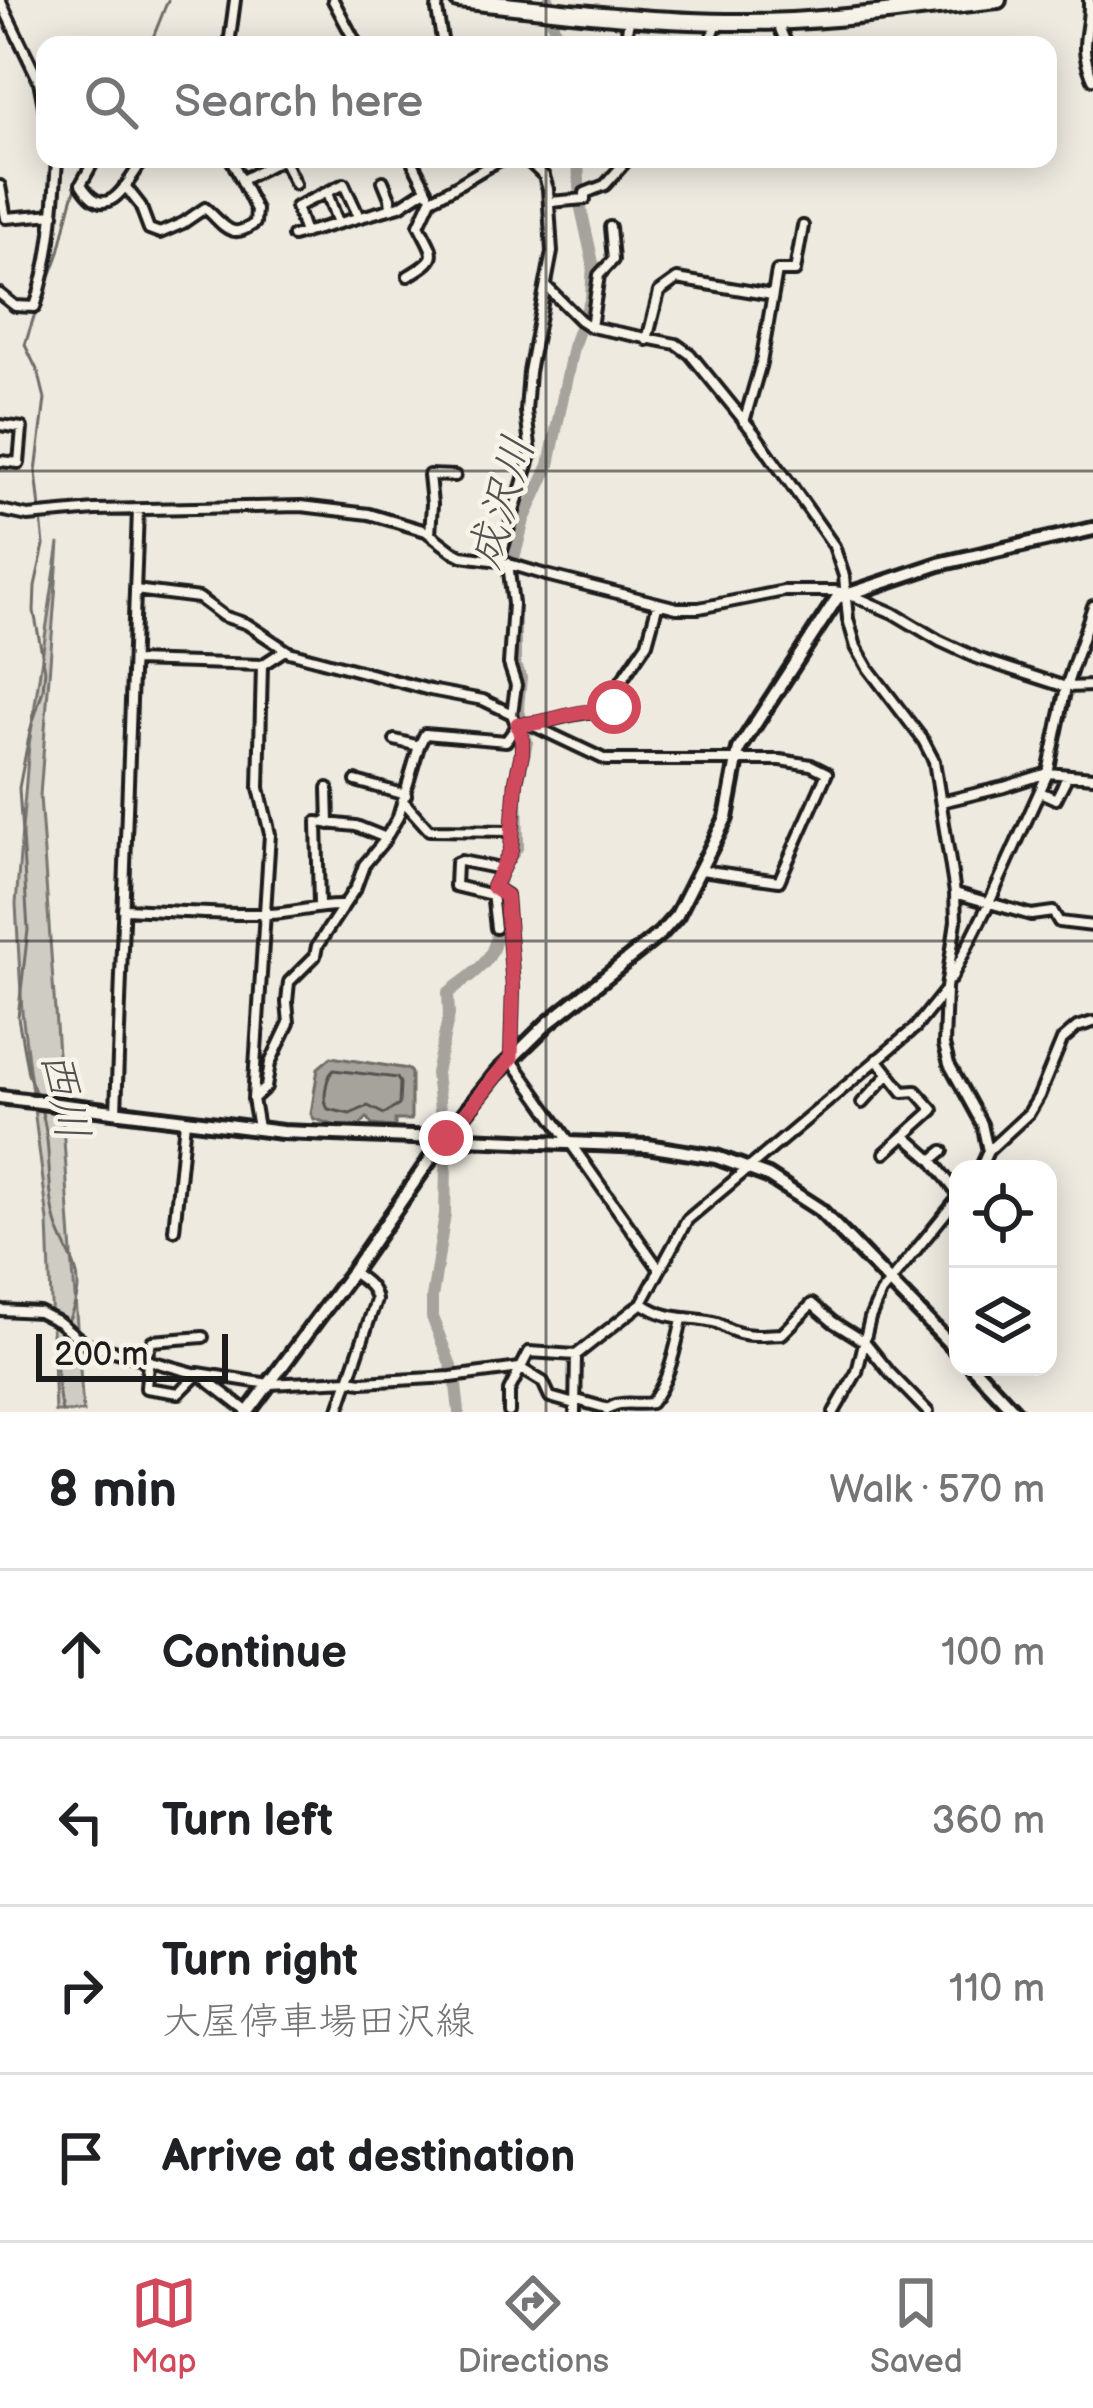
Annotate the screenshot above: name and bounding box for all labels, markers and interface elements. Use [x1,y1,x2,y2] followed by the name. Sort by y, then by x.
[36,36,1057,168] search box
[78,69,144,135] icon: search
[174,75,423,130] text: Search here
[457,430,547,575] water label: 成沢川
[587,680,641,734] route start
[27,1046,100,1145] water label: 西川
[419,1111,473,1165] route end
[949,1160,1057,1376] map controls
[949,1160,1057,1268] button: locate
[949,1268,1057,1376] button: layers
[36,1328,228,1381] scale bar
[54,1335,148,1375] text: 200 m
[48,1460,177,1521] text: 8 min
[829,1467,1045,1514] text: Walk · 570 m
[48,1621,114,1687] icon: ahead
[162,1626,347,1681] text: Continue
[941,1630,1045,1677] text: 100 m
[48,1789,114,1855] icon: left
[162,1794,333,1849] text: Turn left
[931,1798,1045,1845] text: 360 m
[162,1934,358,1989] text: Turn right
[48,1957,114,2023] icon: right
[949,1966,1045,2013] text: 110 m
[162,1999,474,2046] text: 大屋停車場田沢線
[48,2125,114,2191] icon: arrive
[162,2130,575,2185] text: Arrive at destination
[130,2270,197,2382] tab: Map
[457,2270,609,2382] tab: Directions
[870,2270,963,2382] tab: Saved

